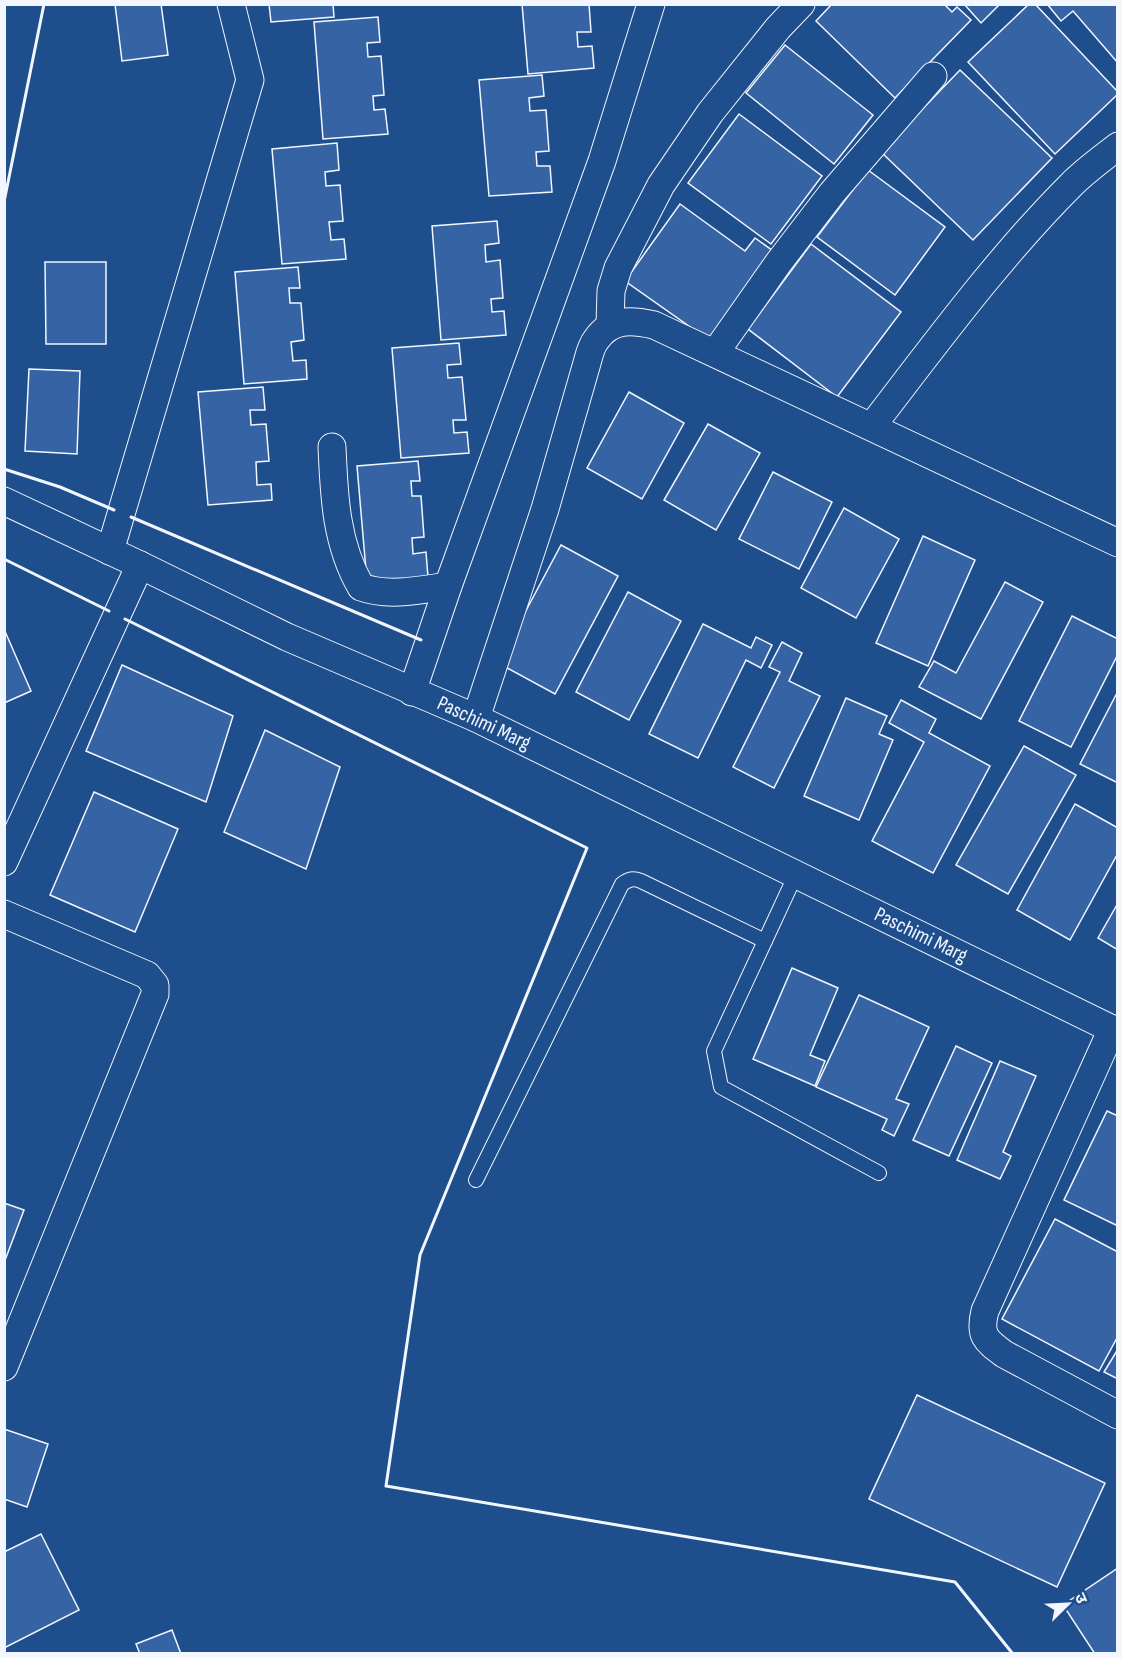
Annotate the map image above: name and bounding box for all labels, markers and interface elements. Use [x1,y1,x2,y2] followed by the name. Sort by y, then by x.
[433,690,535,756] street label: Paschimi Marg
[870,902,972,968] street label: Paschimi Marg
[1038,1574,1098,1634] north arrow
[1070,1590,1091,1607] text: उ

